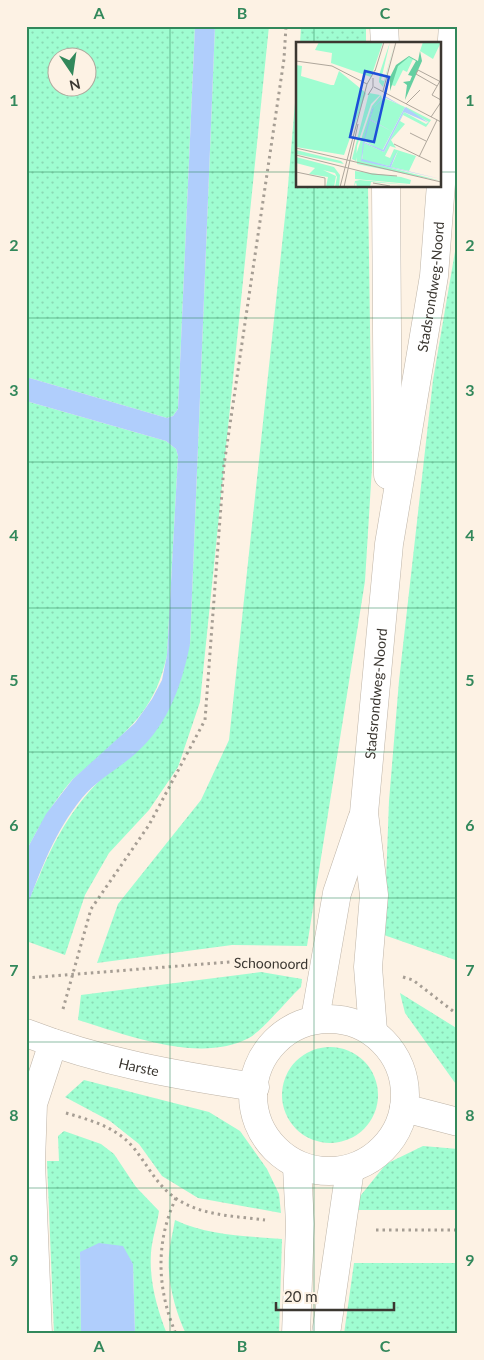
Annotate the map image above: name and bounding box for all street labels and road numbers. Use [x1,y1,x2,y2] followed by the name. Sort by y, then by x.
[413,221,447,353] street label: Stadsrondweg-Noord
[361,627,390,760] street label: Stadsrondweg-Noord
[234,954,308,972] street label: Schoonoord
[117,1054,161,1079] street label: Harste

